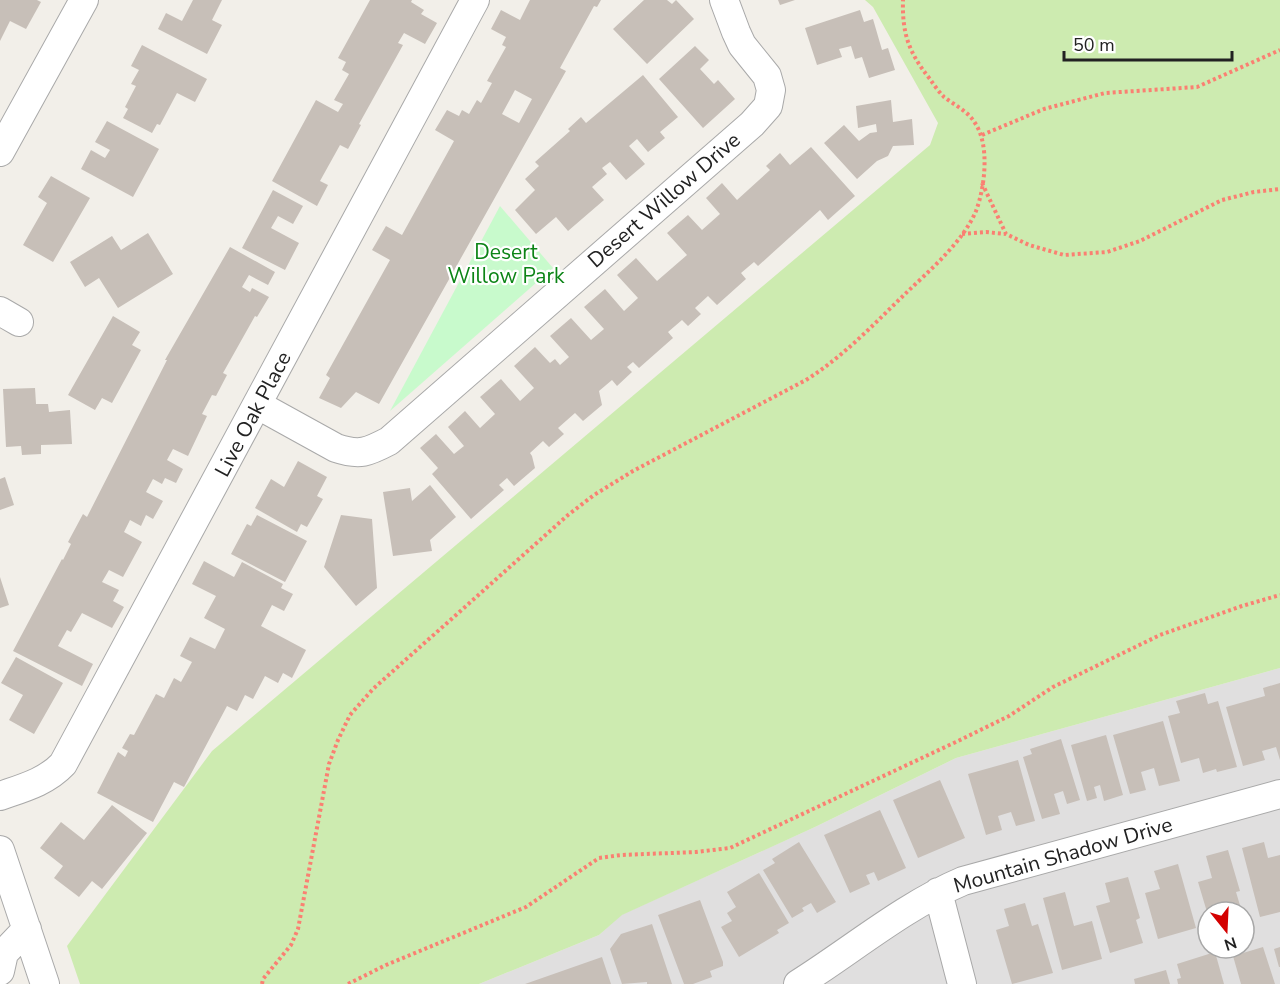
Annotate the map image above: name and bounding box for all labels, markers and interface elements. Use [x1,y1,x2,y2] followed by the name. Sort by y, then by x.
[1064,24,1232,62] scale bar
[1073,33,1115,57] text: 50 m
[582,126,746,274] street label: Desert Willow Drive
[448,238,565,290] park label: Desert Willow Park
[208,347,298,481] street label: Live Oak Place
[950,810,1176,900] street label: Mountain Shadow Drive
[1196,900,1256,960] north arrow
[1221,931,1239,956] text: N

